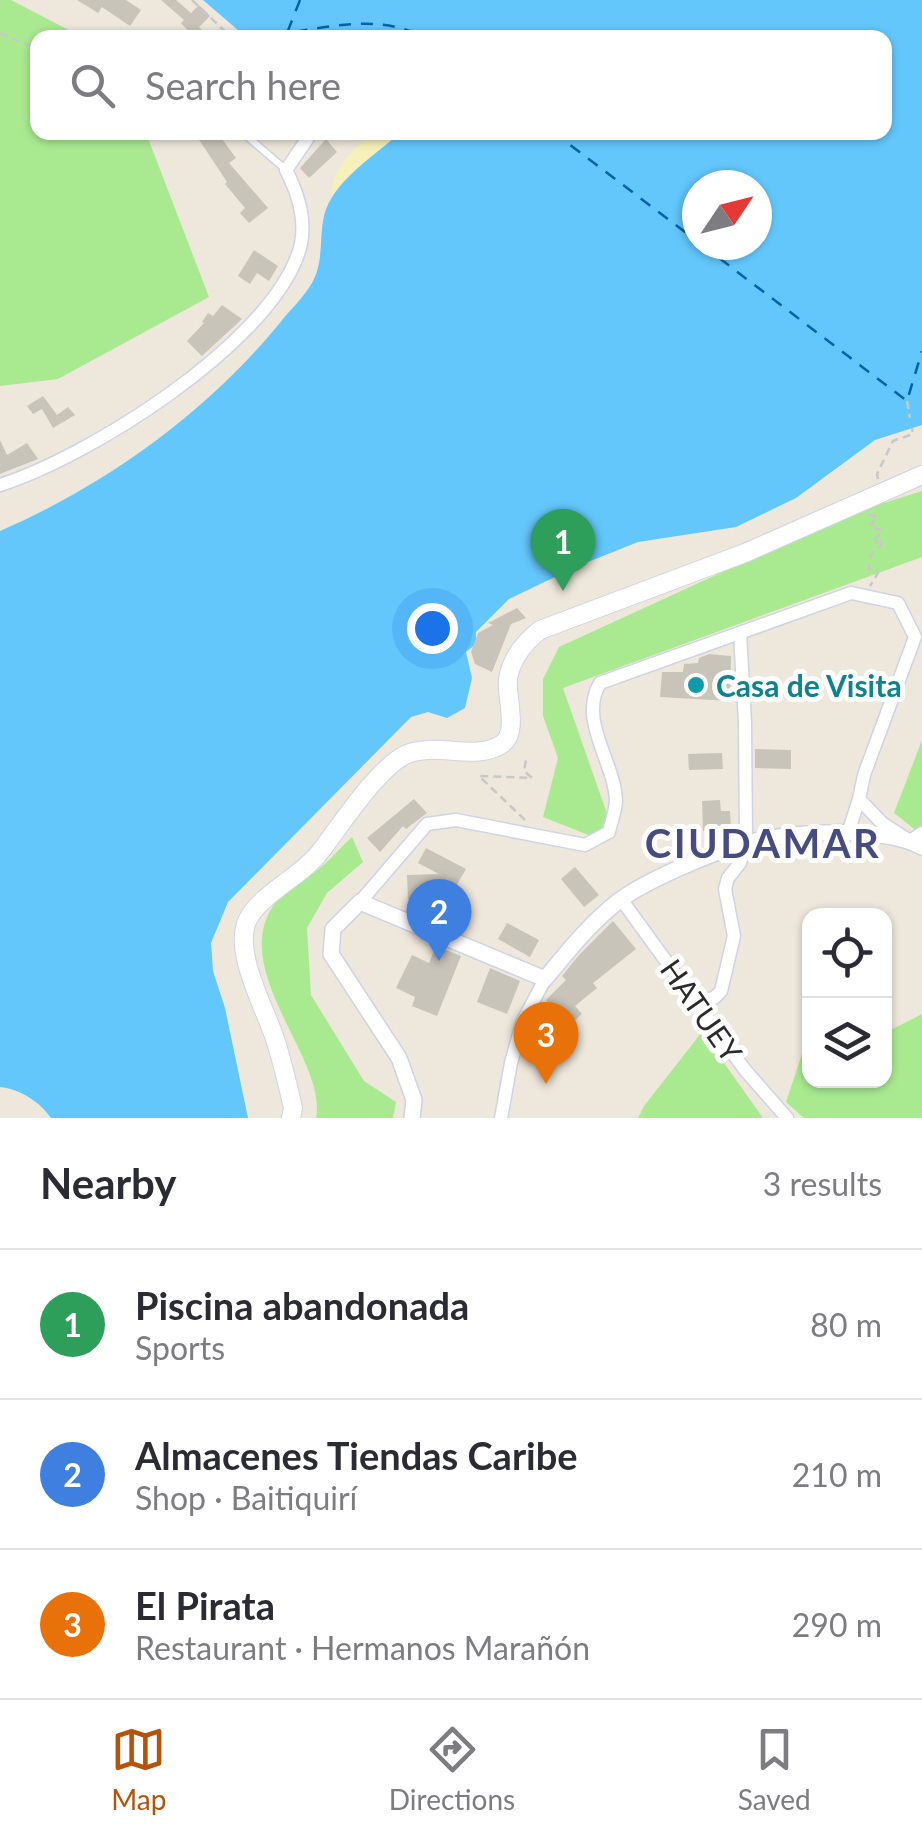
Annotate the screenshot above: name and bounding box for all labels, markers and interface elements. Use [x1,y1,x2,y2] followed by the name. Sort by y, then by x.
[30,30,892,140] search box
[65,58,120,113] icon: search
[145,62,341,108] text: Search here
[682,170,772,260] north arrow
[530,508,596,591] pin: 1
[407,603,458,654] your location
[716,667,902,703] place label: Casa de Visita
[685,674,707,696] marker: Casa de Visita
[645,819,881,867] district label: CIUDAMAR
[406,878,472,961] pin: 2
[802,908,892,1088] map controls
[802,908,892,998] button: locate
[654,952,750,1068] street label: HATUEY
[802,998,892,1088] button: layers
[514,1002,578,1084] pin: 3
[40,1158,177,1208] text: Nearby
[763,1164,882,1203] text: 3 results
[135,1282,469,1328] text: Piscina abandonada
[63,1305,82,1344] text: 1
[810,1305,882,1344] text: 80 m
[135,1328,225,1367] text: Sports
[135,1432,578,1478] text: Almacenes Tiendas Caribe
[63,1455,82,1494] text: 2
[792,1455,882,1494] text: 210 m
[135,1478,357,1517] text: Shop · Baitiquirí
[135,1582,275,1628] text: El Pirata
[63,1605,82,1644] text: 3
[792,1605,882,1644] text: 290 m
[135,1628,590,1667] text: Restaurant · Hermanos Marañón
[111,1722,166,1816] tab: Map
[389,1722,515,1816] tab: Directions
[738,1722,811,1816] tab: Saved

